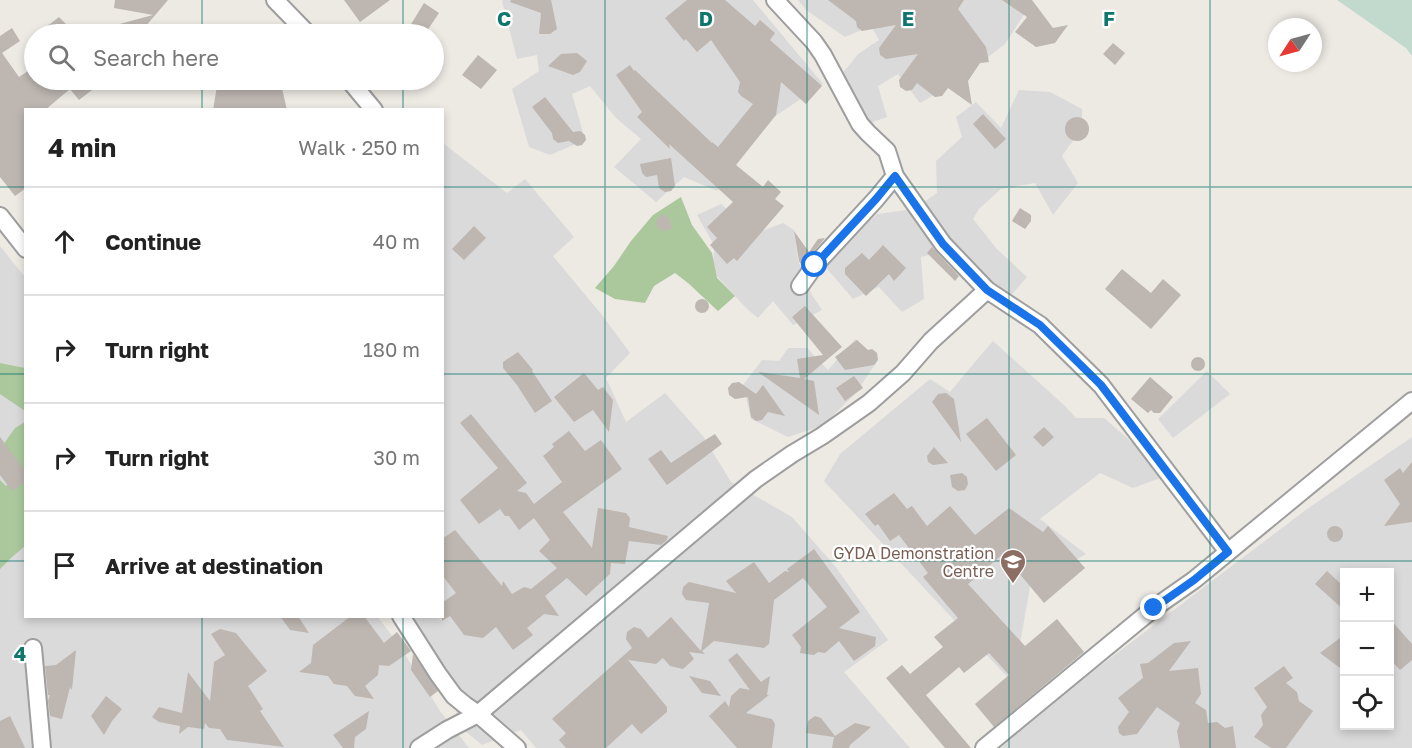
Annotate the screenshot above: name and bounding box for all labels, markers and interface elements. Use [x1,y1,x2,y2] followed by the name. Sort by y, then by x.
[497,6,511,30] text: C
[699,6,713,30] text: D
[902,6,914,30] text: E
[1103,6,1115,30] text: F
[1268,18,1322,72] north arrow
[24,24,444,90] search box
[45,41,78,74] icon: search
[93,44,219,71] text: Search here
[48,132,116,163] text: 4 min
[298,135,420,159] text: Walk · 250 m
[48,225,81,258] icon: ahead
[105,228,201,255] text: Continue
[373,229,420,253] text: 40 m
[801,251,827,277] route start
[48,333,81,366] icon: right
[105,336,209,363] text: Turn right
[363,337,420,361] text: 180 m
[48,441,81,474] icon: right
[105,444,209,471] text: Turn right
[373,445,420,469] text: 30 m
[833,543,994,581] place label: GYDA Demonstration Centre
[998,547,1028,585] school or university icon: GYDA Demonstration Centre
[48,549,81,582] icon: arrive
[105,552,323,579] text: Arrive at destination
[1340,568,1394,730] map controls
[1340,568,1394,622] button: +
[1140,594,1166,620] route end
[1340,622,1394,676] button: −
[14,641,26,665] text: 4
[1340,676,1394,730] button: locate

